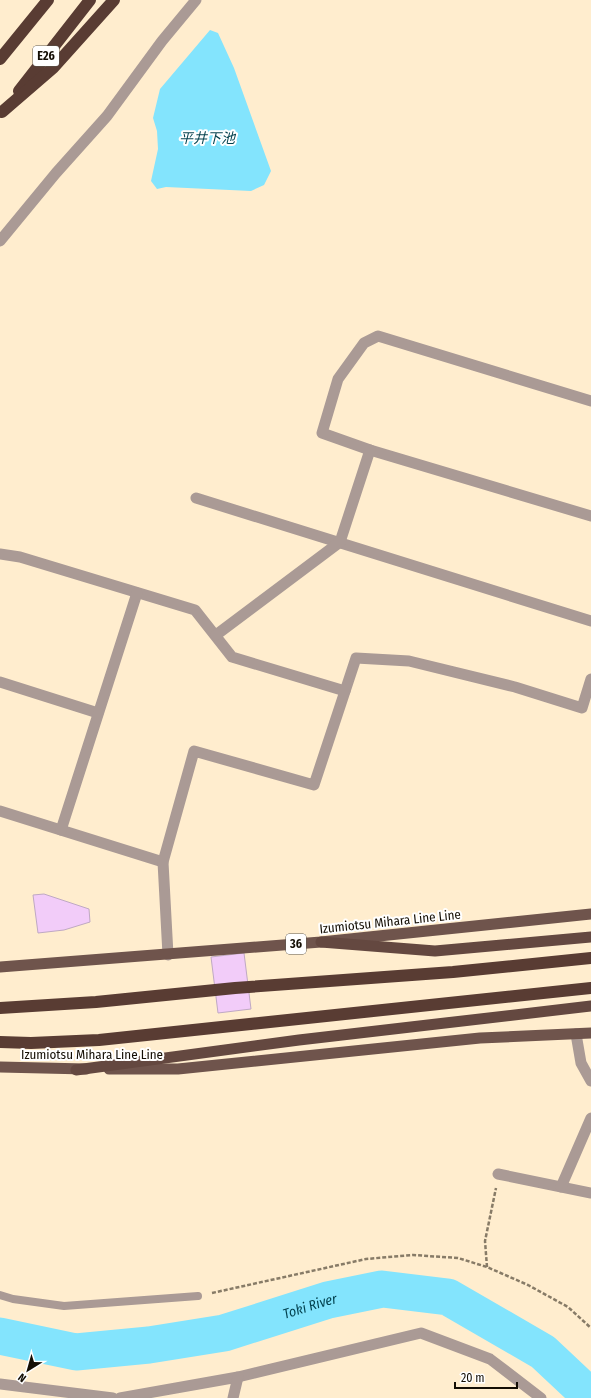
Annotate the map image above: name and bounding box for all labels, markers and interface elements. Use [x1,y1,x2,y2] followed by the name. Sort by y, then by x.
[33,46,59,66] road number: E26
[179,130,237,147] water label: 平井下池
[319,907,461,936] street label: Izumiotsu Mihara Line Line
[286,934,306,954] road number: 36
[21,1047,163,1062] street label: Izumiotsu Mihara Line Line
[281,1290,339,1323] water label: Toki River
[8,1350,48,1390] north arrow
[455,1364,517,1390] scale bar
[16,1370,29,1385] text: N
[461,1371,485,1385] text: 20 m

